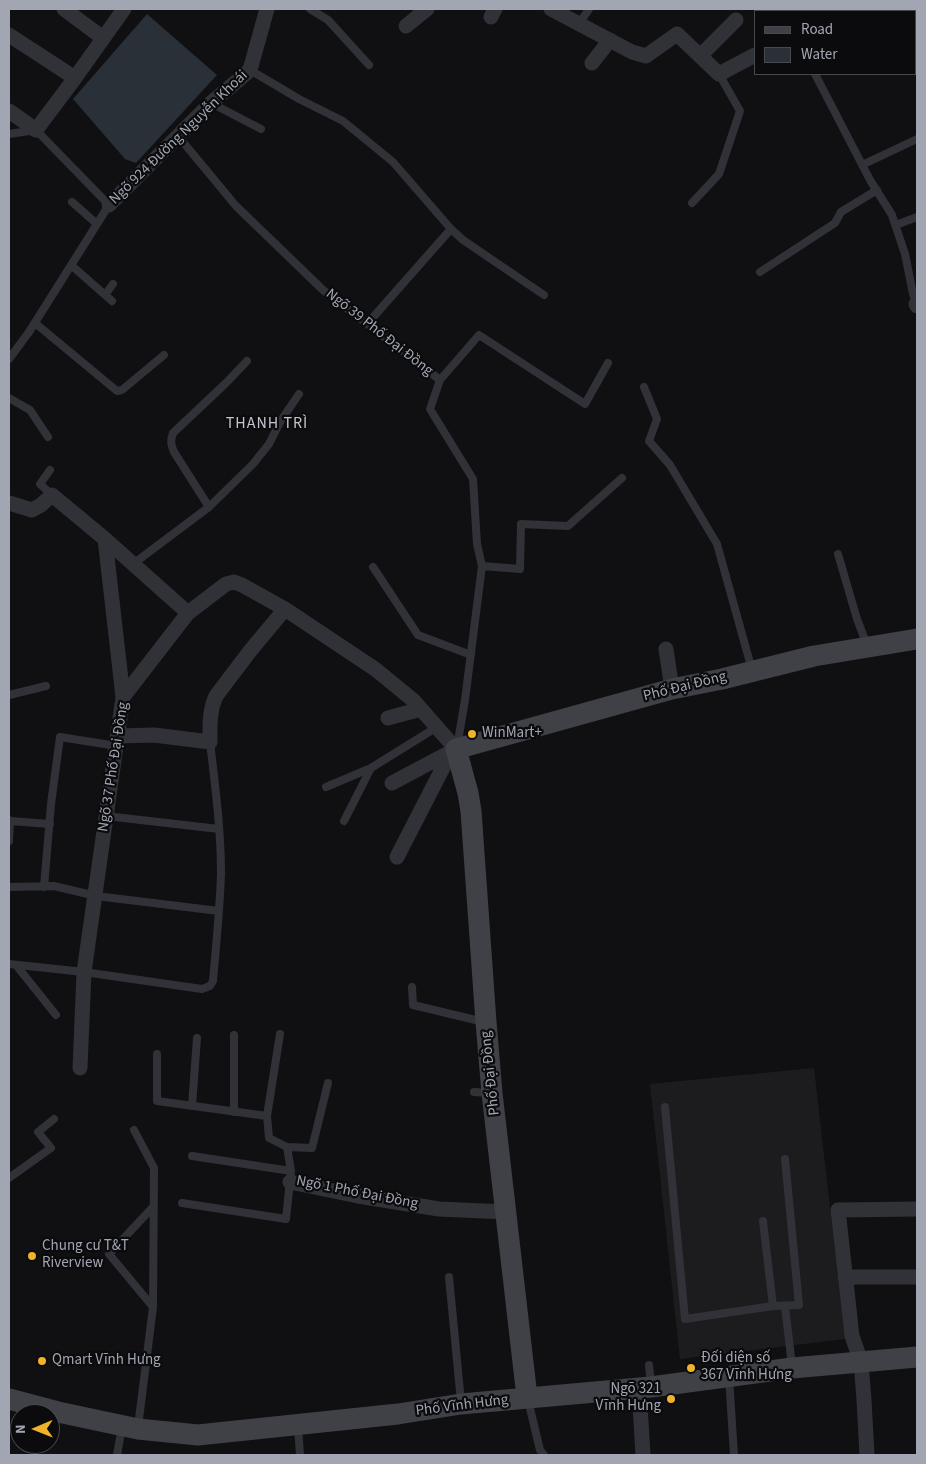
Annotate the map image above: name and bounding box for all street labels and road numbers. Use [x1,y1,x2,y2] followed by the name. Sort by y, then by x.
[106,67,252,209] street label: Ngõ 924 Đường Nguyễn Khoái
[322,286,436,380] street label: Ngõ 39 Phố Đại Đồng
[642,668,728,706] street label: Phố Đại Đồng
[95,701,133,833] street label: Ngõ 37 Phố Đại Đồng
[478,1030,504,1116] street label: Phố Đại Đồng
[295,1172,419,1214] street label: Ngõ 1 Phố Đại Đồng
[415,1391,509,1421] street label: Phố Vĩnh Hưng

